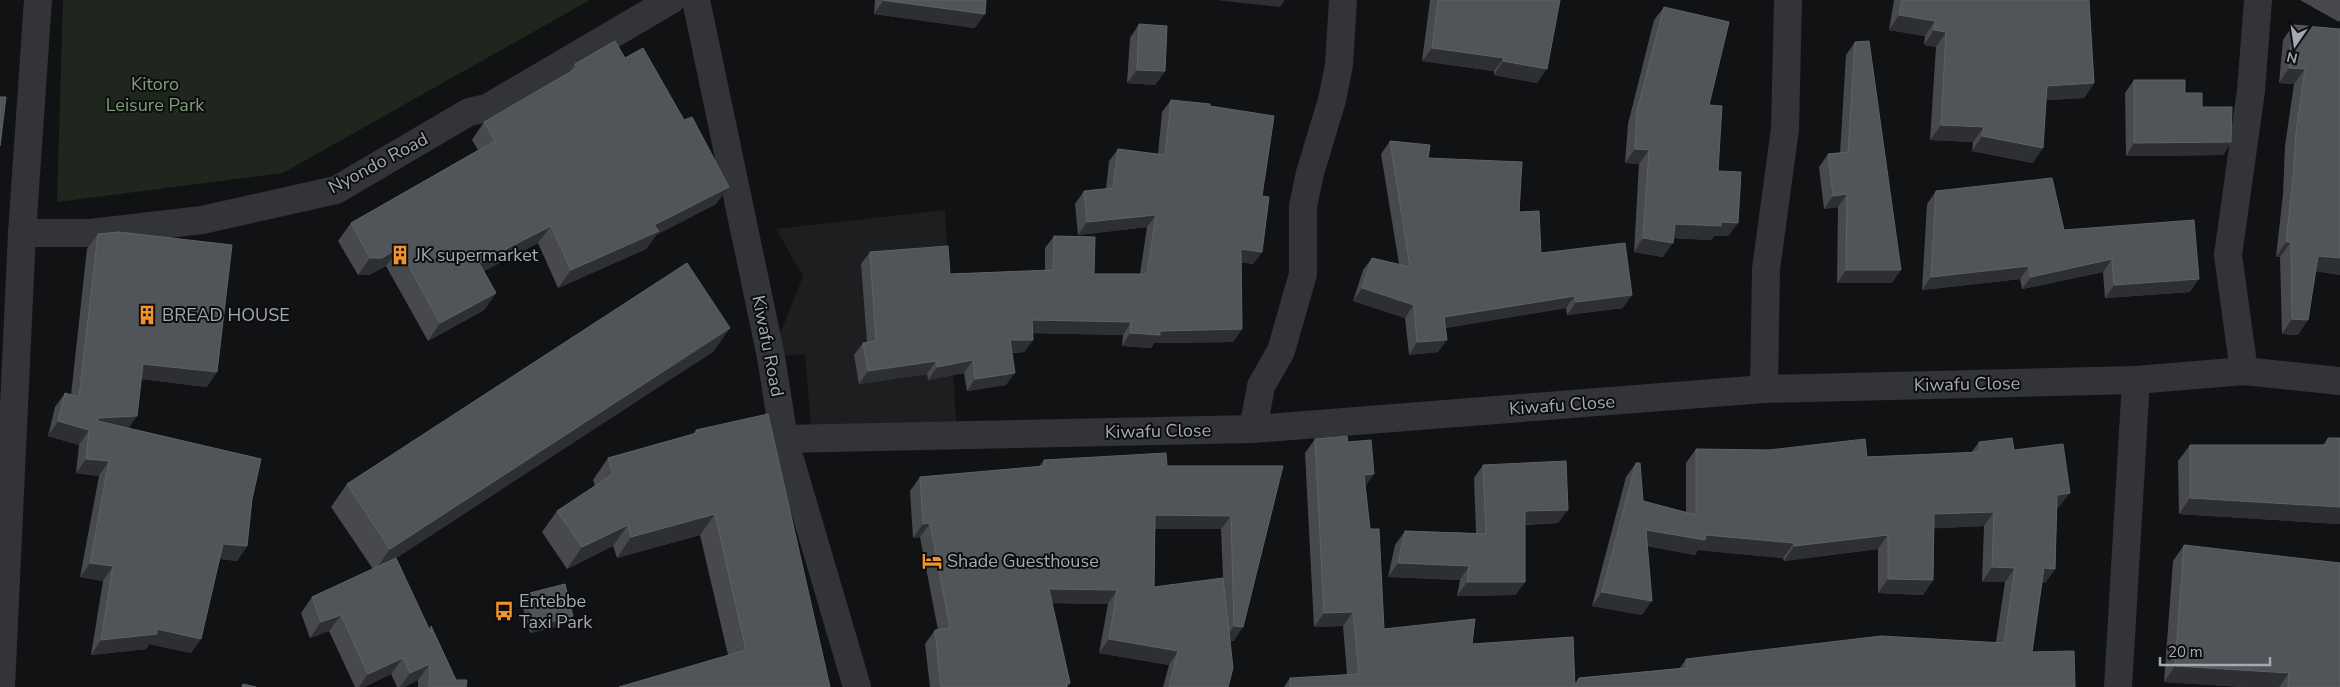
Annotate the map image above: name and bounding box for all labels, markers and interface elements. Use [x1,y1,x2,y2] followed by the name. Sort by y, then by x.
[2270,20,2320,70] north arrow
[2285,47,2299,68] text: N
[106,72,205,117] park label: Kitoro Leisure Park
[324,127,432,199] street label: Nyondo Road
[414,243,539,267] place label: JK supermarket
[389,244,411,266] building icon: JK supermarket
[746,293,790,399] street label: Kiwafu Road
[162,303,290,327] place label: BREAD HOUSE
[136,304,158,326] building icon: BREAD HOUSE
[1914,371,2020,397] street label: Kiwafu Close
[1508,389,1616,421] street label: Kiwafu Close
[1105,418,1211,444] street label: Kiwafu Close
[947,549,1099,573] place label: Shade Guesthouse
[921,550,943,572] hotel icon: Shade Guesthouse
[519,589,593,634] place label: Entebbe Taxi Park
[493,600,515,622] bus stop icon: Entebbe Taxi Park
[2160,634,2270,666] scale bar
[2168,642,2203,662] text: 20 m

